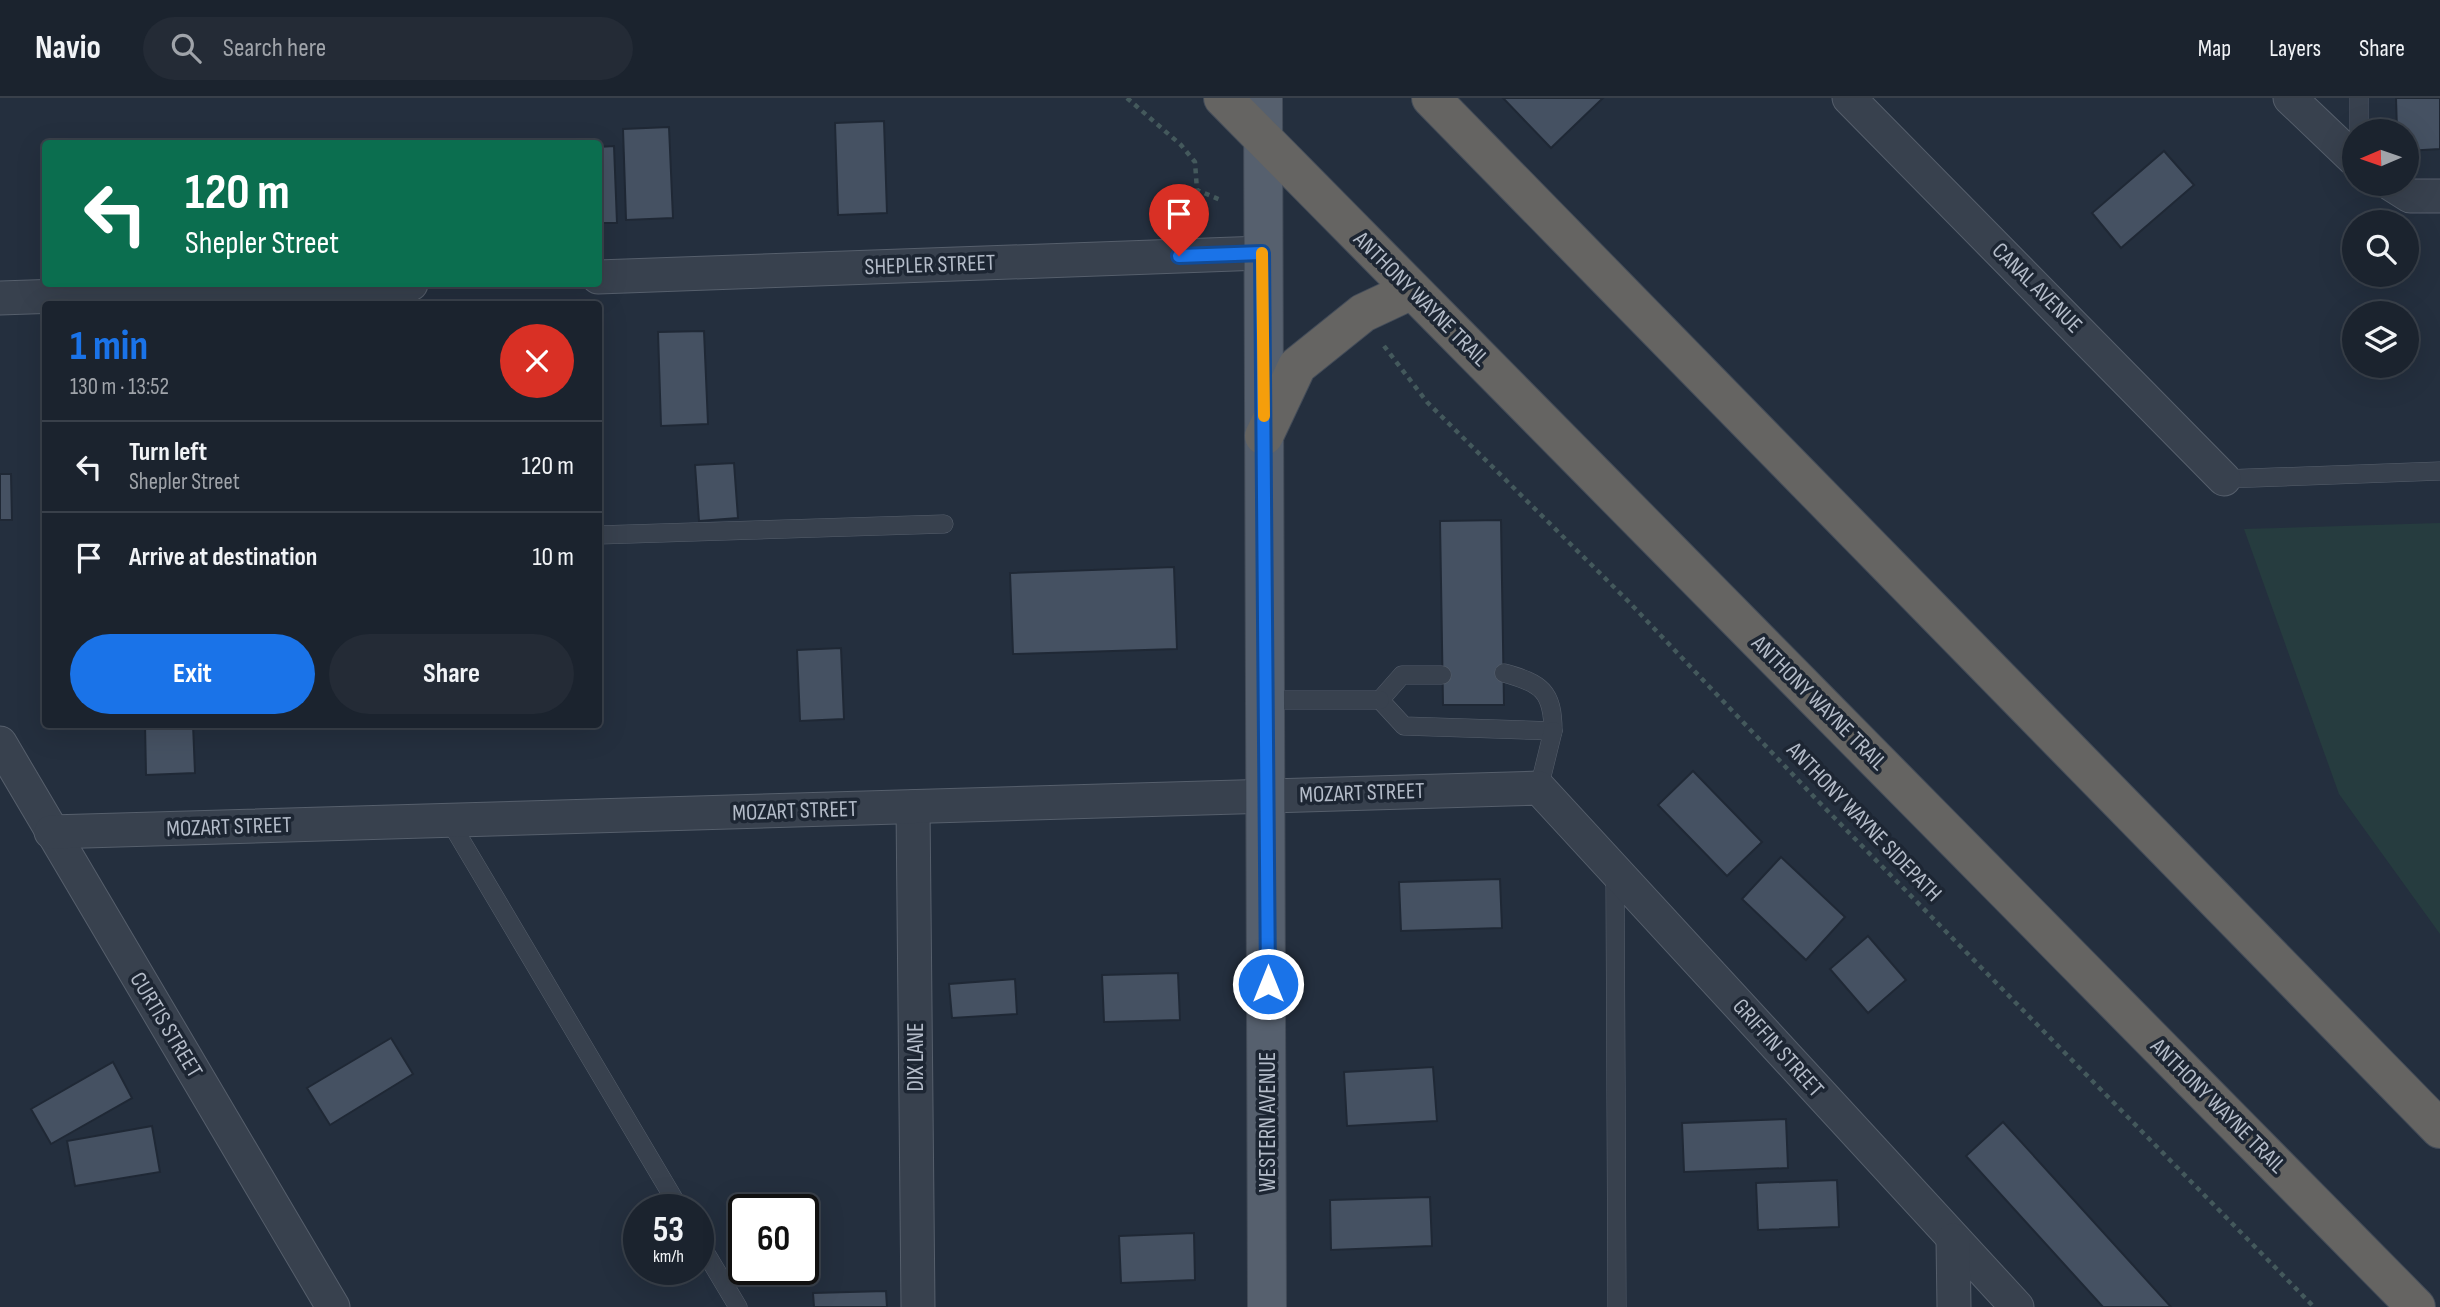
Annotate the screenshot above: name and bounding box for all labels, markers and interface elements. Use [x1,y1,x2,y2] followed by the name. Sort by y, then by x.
[143,17,633,80] search box
[35,28,101,68] text: Navio
[167,29,205,67] icon: search
[223,33,326,64] text: Search here
[2198,34,2231,63] text: Map
[2269,34,2321,63] text: Layers
[2359,34,2405,63] text: Share
[2342,119,2418,196] north arrow
[2342,119,2419,378] map controls
[185,164,290,223] text: 120 m
[70,168,161,259] icon: left
[1149,184,1209,256] pin
[1160,195,1198,233] icon: arrive
[2342,210,2419,287] button: search
[185,224,339,263] text: Shepler Street
[1347,225,1495,373] street label: ANTHONY WAYNE TRAIL
[1986,237,2088,339] street label: CANAL AVENUE
[864,249,996,281] street label: SHEPLER STREET
[2342,301,2419,378] button: layers
[70,321,148,372] text: 1 min
[500,324,574,398] button: close
[70,373,169,401] text: 130 m · 13:52
[129,437,207,468] text: Turn left
[70,448,108,486] icon: left
[521,451,574,482] text: 120 m
[129,468,240,496] text: Shepler Street
[70,539,108,577] icon: arrive
[129,542,317,573] text: Arrive at destination
[532,542,574,573] text: 10 m
[1745,629,1893,777] street label: ANTHONY WAYNE TRAIL
[70,634,315,714] button: Exit
[329,634,574,714] button: Share
[1780,736,1947,908] street label: ANTHONY WAYNE SIDEPATH
[1299,777,1425,809] street label: MOZART STREET
[732,795,858,827] street label: MOZART STREET
[166,811,292,843] street label: MOZART STREET
[1231,947,1305,1021] position arrow
[124,967,208,1083] street label: CURTIS STREET
[1726,993,1830,1103] street label: GRIFFIN STREET
[902,1022,930,1092] street label: DIX LANE
[2144,1032,2292,1180] street label: ANTHONY WAYNE TRAIL
[1254,1052,1282,1192] street label: WESTERN AVENUE
[728,1194,819,1285] speed limit sign: 60
[653,1209,684,1252] text: 53
[653,1246,684,1267] text: km/h

